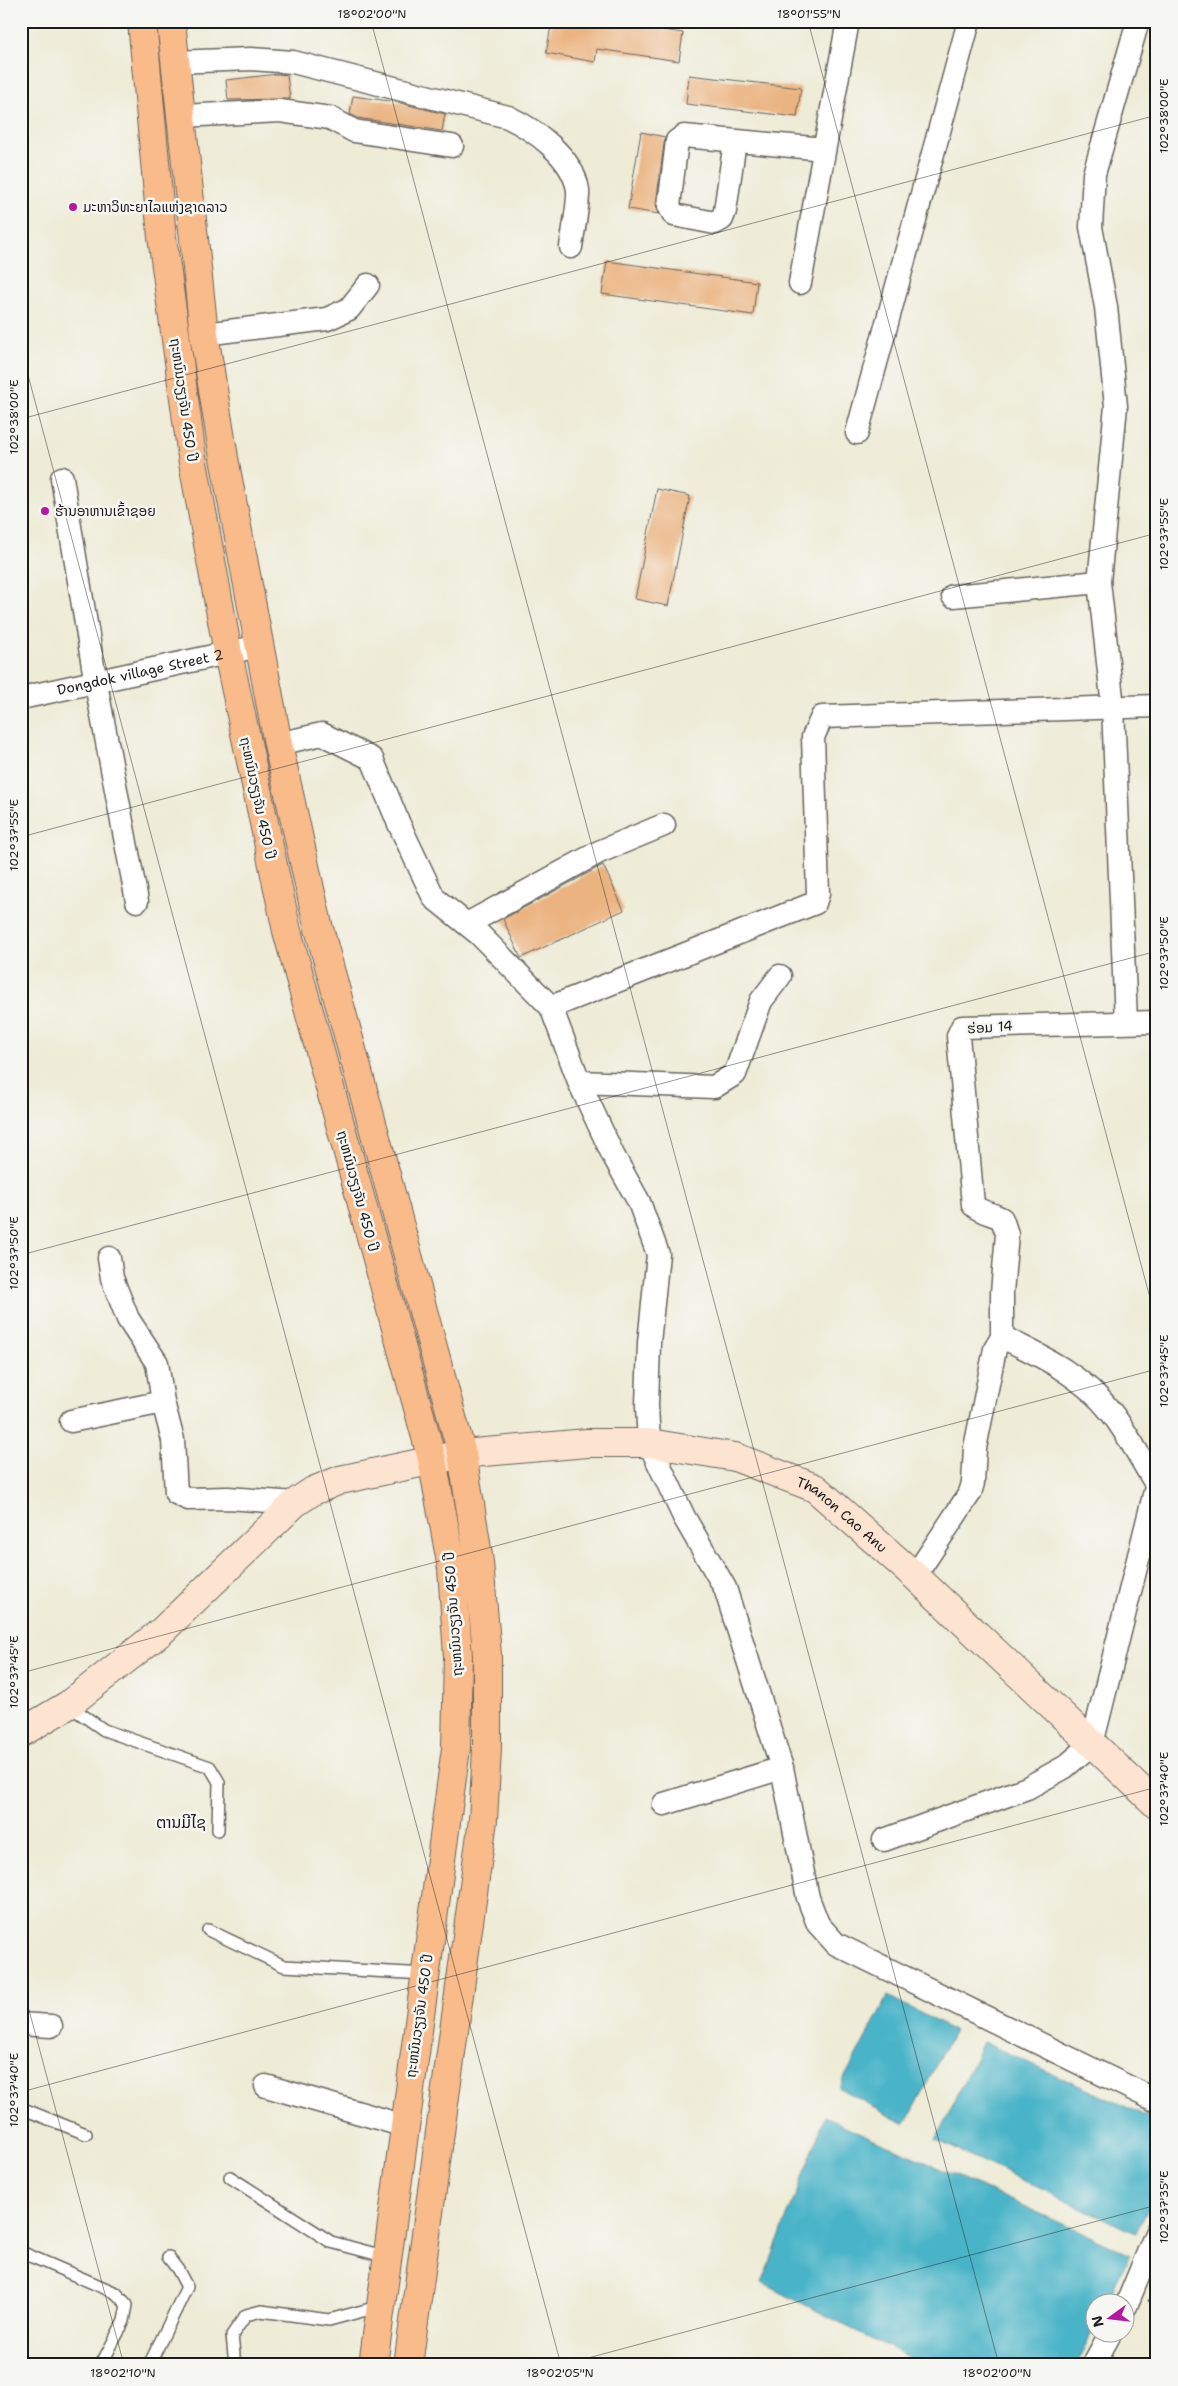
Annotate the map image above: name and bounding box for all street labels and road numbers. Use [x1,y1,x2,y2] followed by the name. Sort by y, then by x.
[166,337,202,463] street label: ຖະຫນົນວຽງຈັນ 450 ປີ
[55,645,225,699] street label: Dongdok village Street 2
[236,735,280,861] street label: ຖະຫນົນວຽງຈັນ 450 ປີ
[967,1016,1014,1038] street label: ຮ່ອມ 14
[333,1128,383,1254] street label: ຖະຫນົນວຽງຈັນ 450 ປີ
[794,1473,891,1556] street label: Thanon Cao Anu
[440,1551,466,1677] street label: ຖະຫນົນວຽງຈັນ 450 ປີ
[401,1953,437,2079] street label: ຖະຫນົນວຽງຈັນ 450 ປີ

